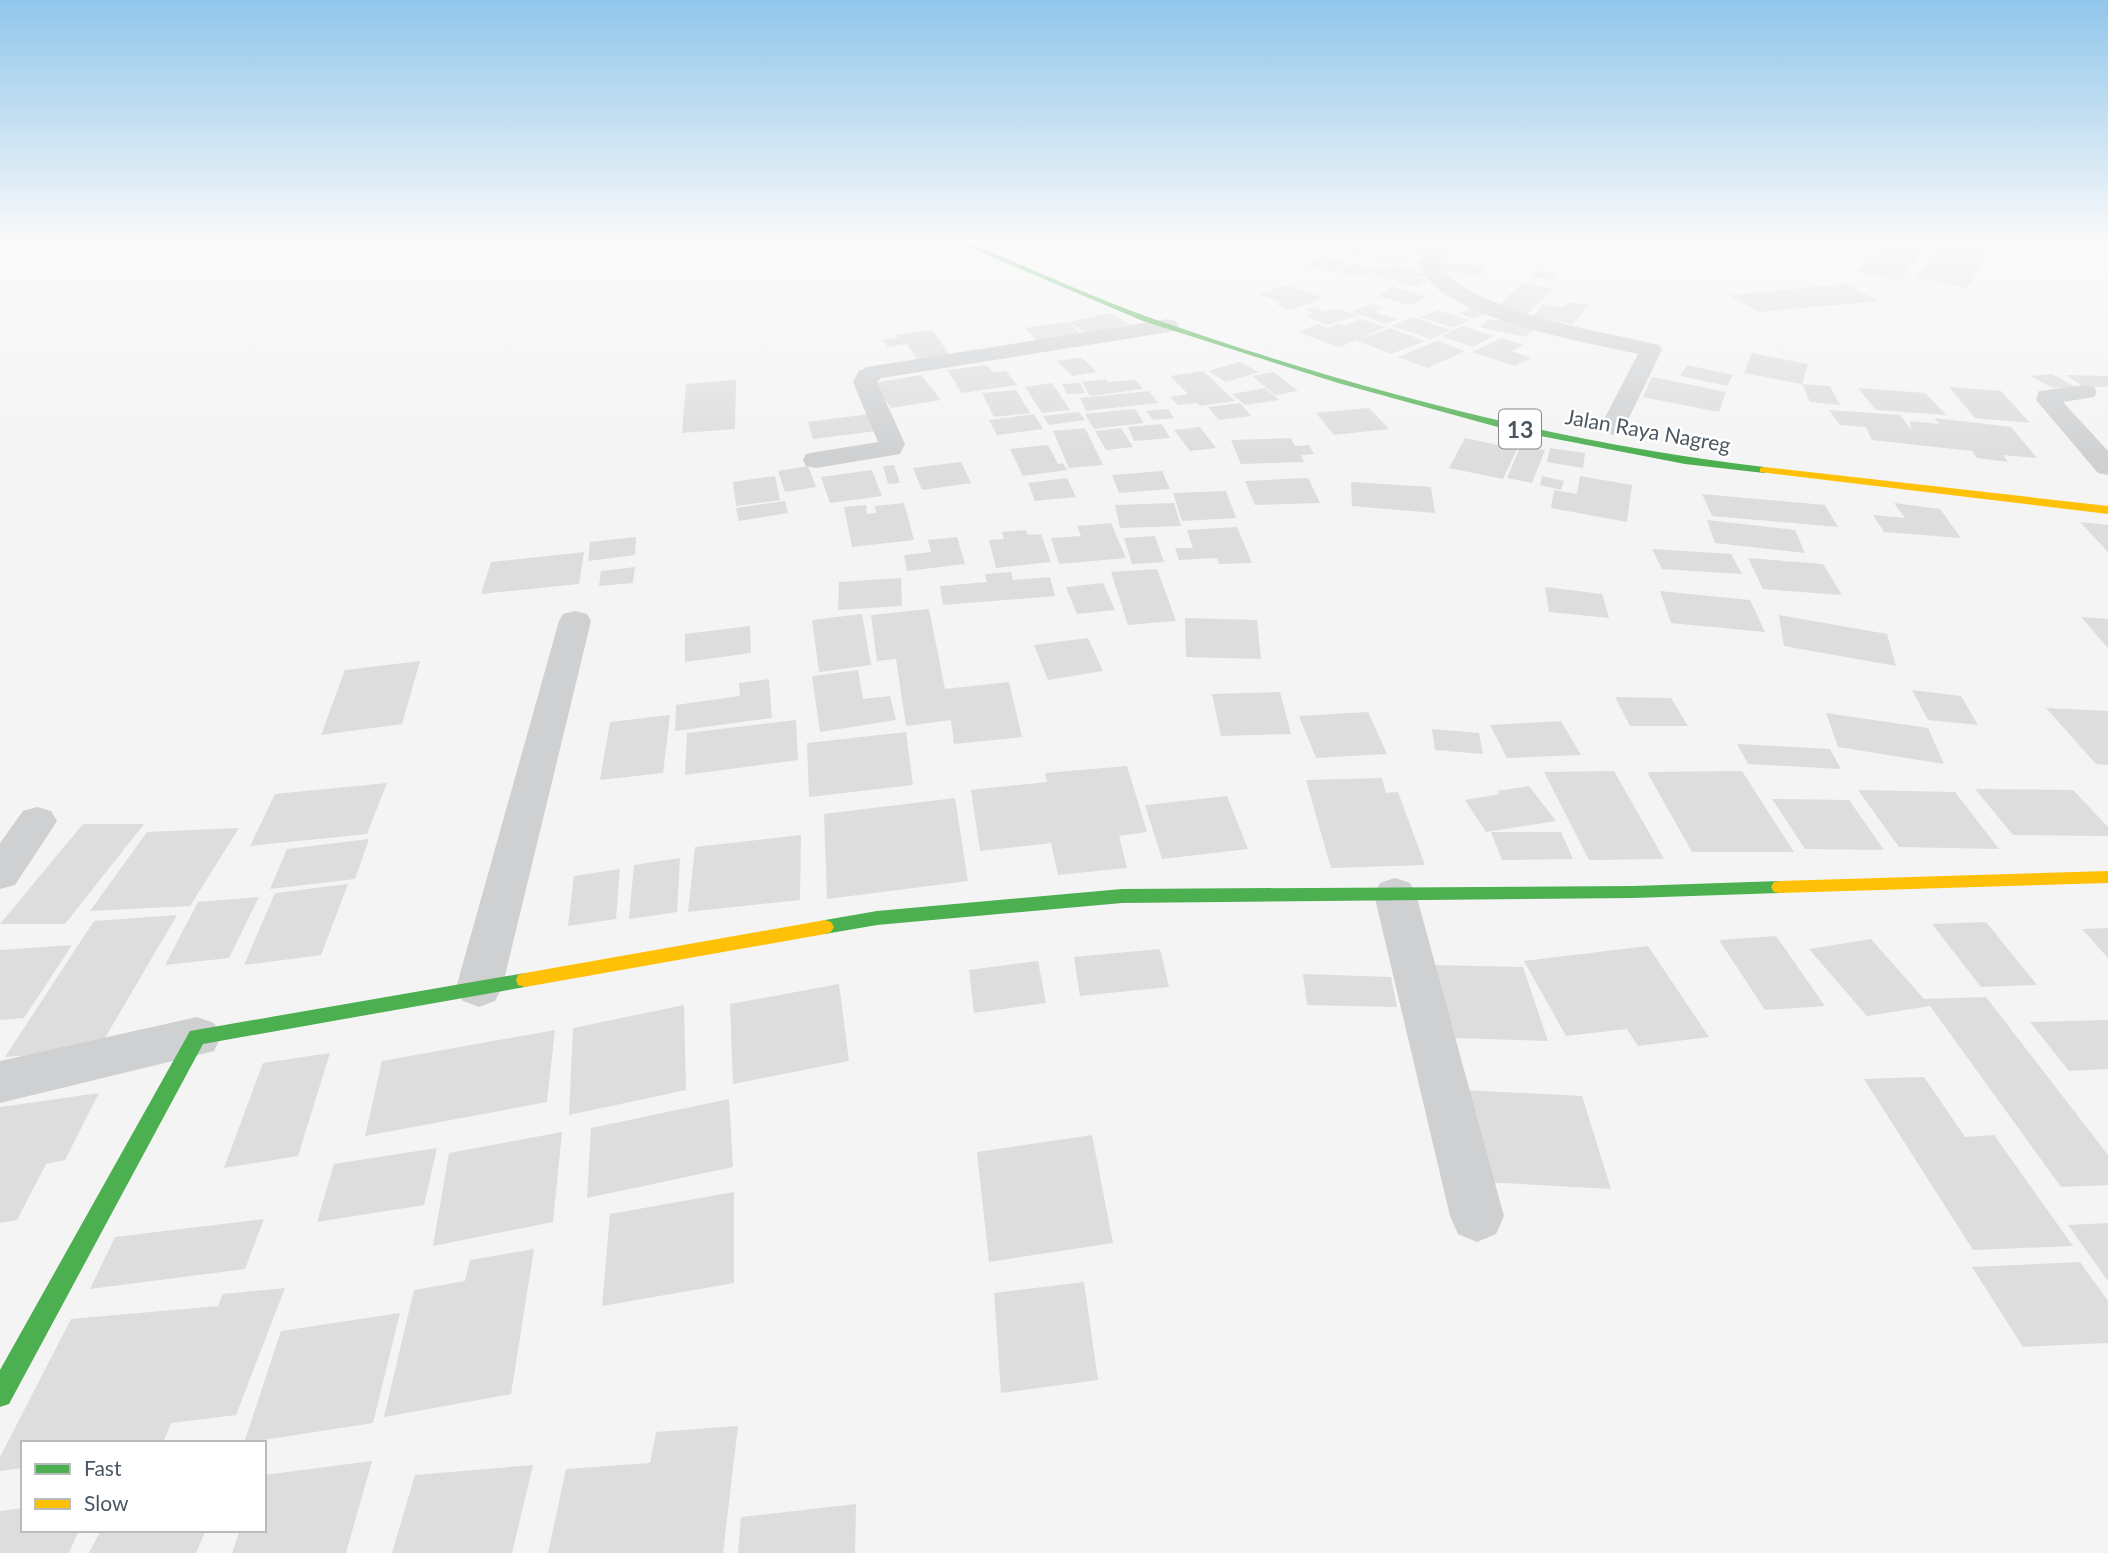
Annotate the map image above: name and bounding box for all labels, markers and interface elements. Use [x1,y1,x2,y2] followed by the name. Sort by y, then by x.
[1563,403,1733,457] street label: Jalan Raya Nagreg
[1499,410,1541,448] road number: 13
[21,1441,266,1532] legend
[84,1455,122,1480] text: Fast
[84,1490,129,1515] text: Slow

